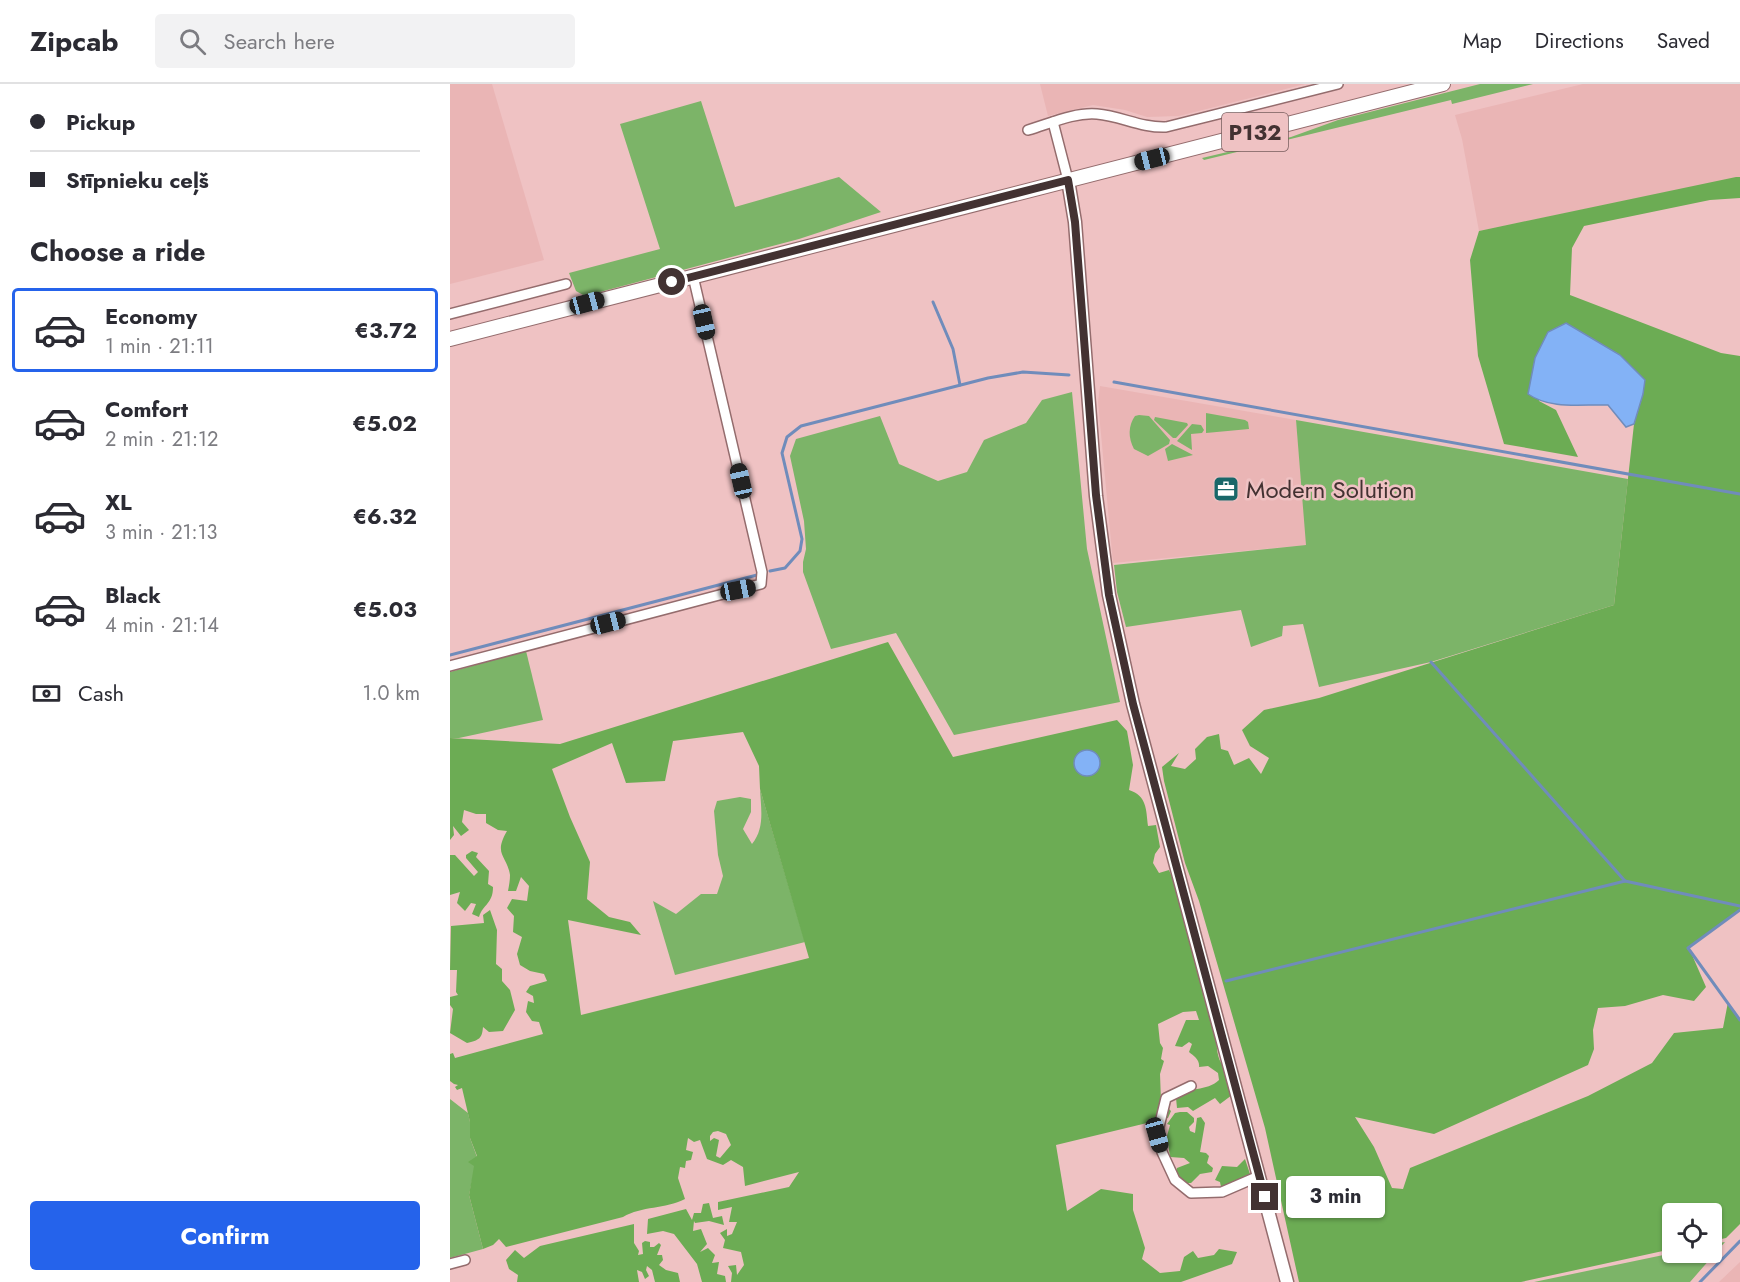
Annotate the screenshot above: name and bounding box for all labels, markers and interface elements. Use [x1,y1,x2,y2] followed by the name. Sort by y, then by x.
[155,14,575,68] search box
[30,21,119,62] text: Zipcab
[176,25,209,58] icon: search
[224,25,335,57] text: Search here
[1463,26,1502,56] text: Map
[1535,26,1624,56] text: Directions
[1657,26,1710,56] text: Saved
[66,106,135,138] text: Pickup
[1222,113,1288,151] road number: P132
[1132,146,1172,172] car
[66,164,209,196] text: Stīpnieku ceļš
[30,232,205,271] text: Choose a ride
[658,268,685,295] route start
[567,290,607,316] car
[105,300,197,332] text: Economy
[691,302,717,342] car
[33,303,87,357] icon: car
[354,314,417,346] text: €3.72
[105,332,214,361] text: 1 min · 21:11
[105,393,188,425] text: Comfort
[33,396,87,450] icon: car
[352,407,417,439] text: €5.02
[105,425,218,454] text: 2 min · 21:12
[728,461,754,501] car
[1246,472,1415,507] place label: Modern Solution
[1211,474,1241,504] office icon: Modern Solution
[105,486,132,518] text: XL
[33,489,87,543] icon: car
[353,500,417,532] text: €6.32
[105,518,218,547] text: 3 min · 21:13
[719,578,757,602] car
[105,579,161,611] text: Black
[33,582,87,636] icon: car
[353,593,417,625] text: €5.03
[588,610,628,636] car
[105,611,219,640] text: 4 min · 21:14
[30,677,63,710] icon: cash
[78,677,124,709] text: Cash
[363,679,420,708] text: 1.0 km
[1143,1115,1171,1155] car
[1286,1176,1385,1218] callout: 3 min
[1310,1182,1361,1211] text: 3 min
[1251,1183,1278,1210] route end
[30,1201,420,1270] button: Confirm
[1662,1203,1722,1263] map controls
[1662,1203,1722,1263] button: locate

